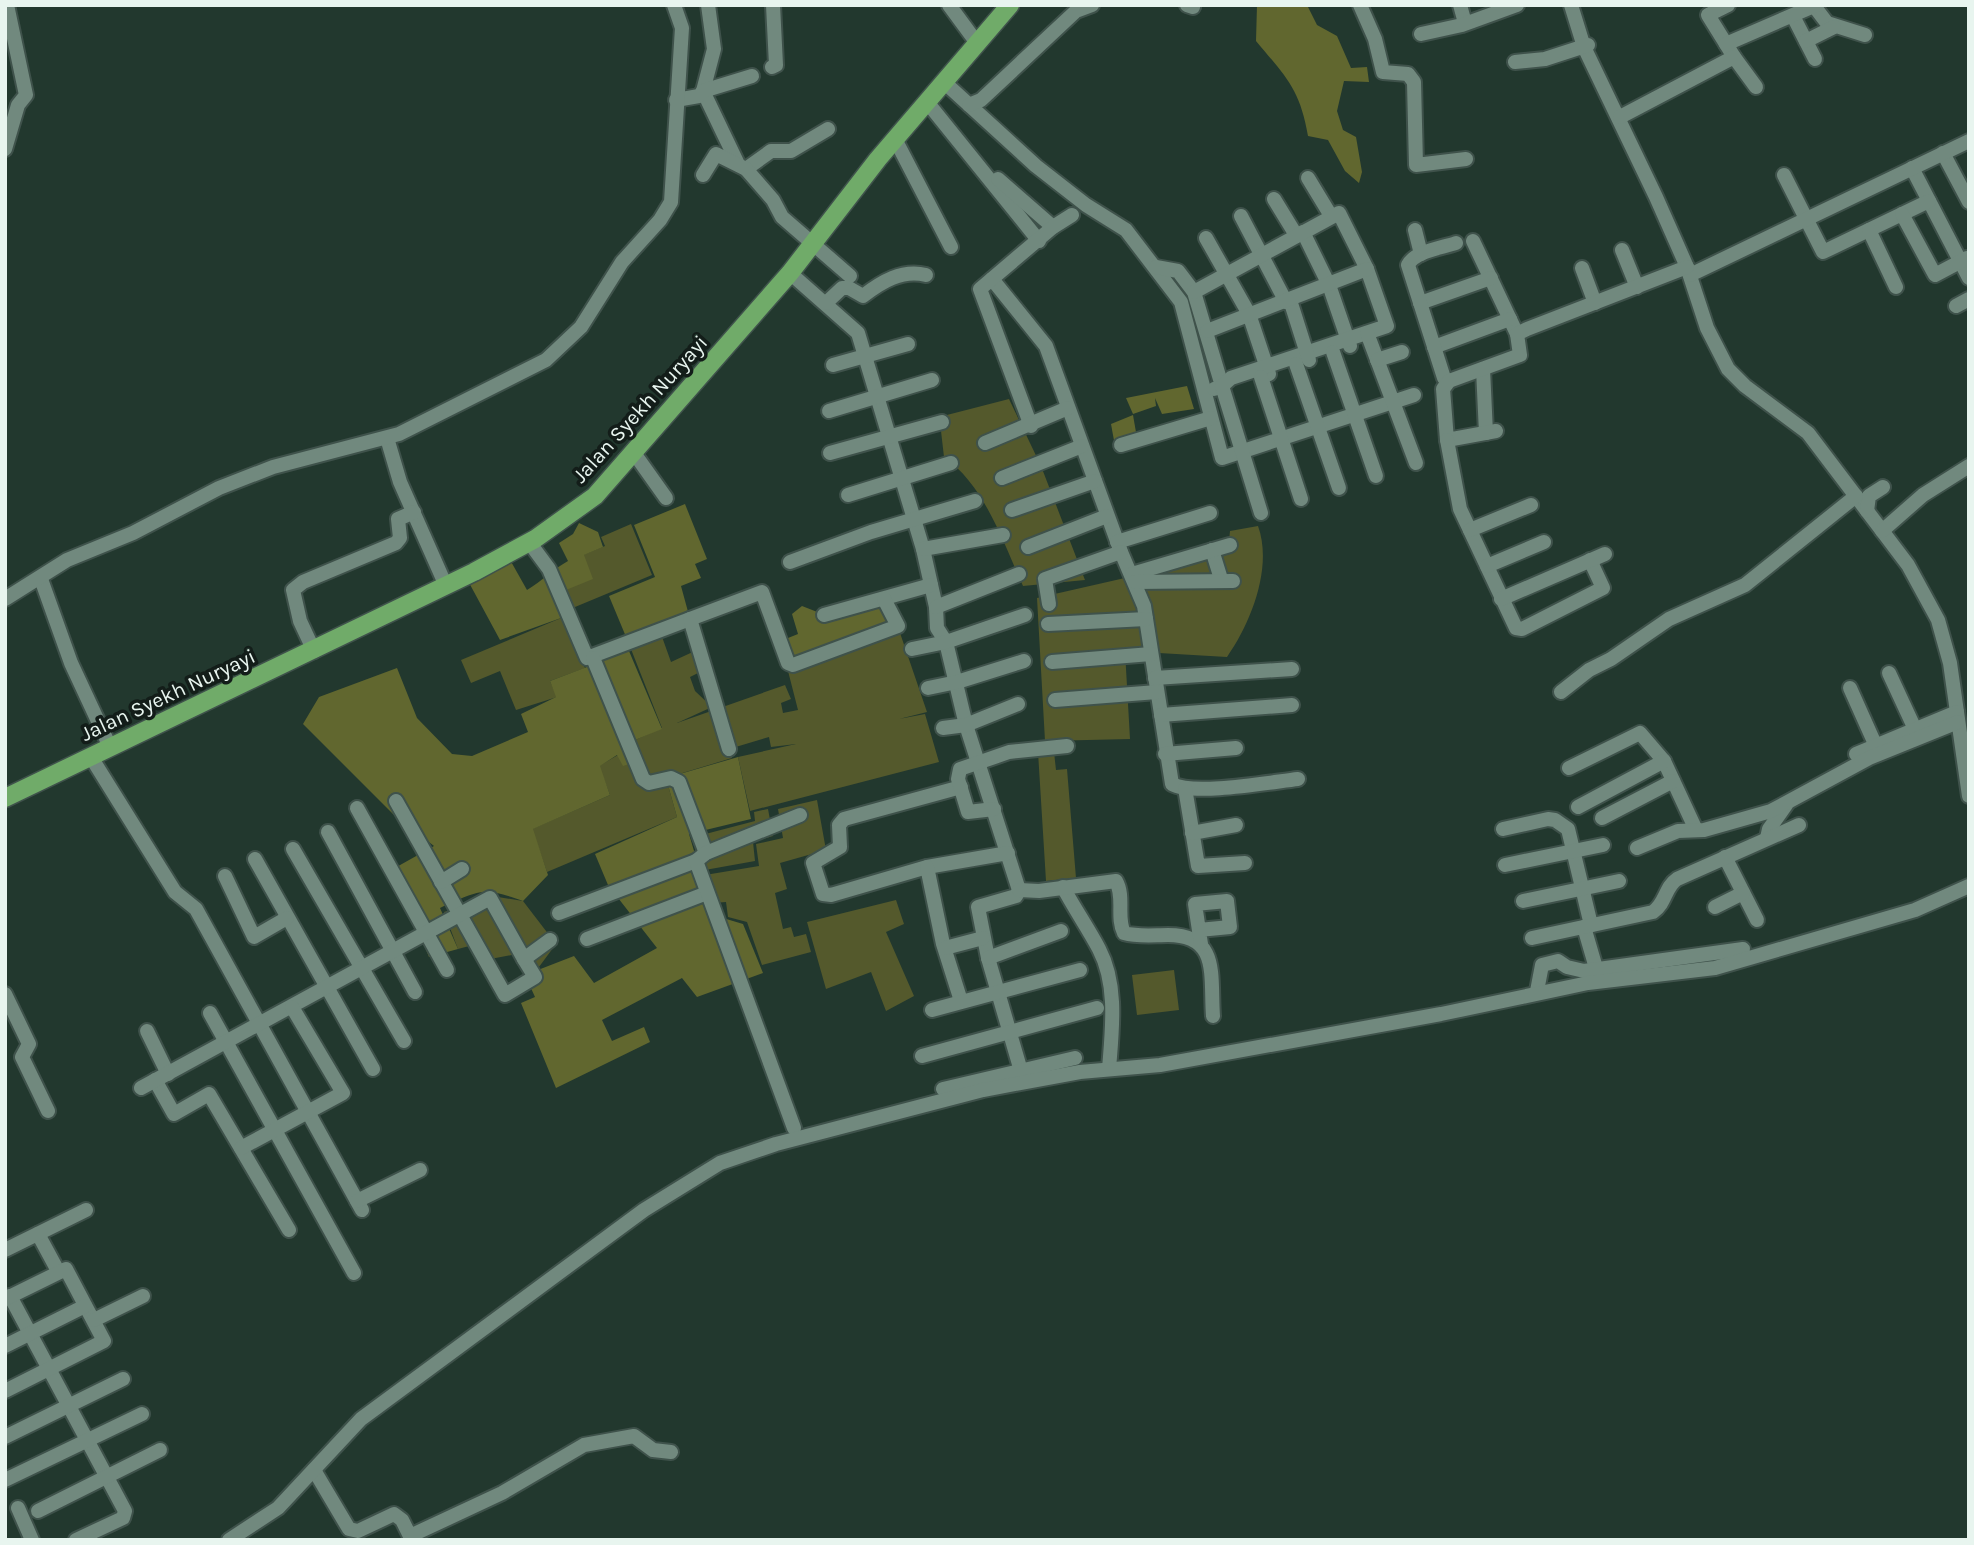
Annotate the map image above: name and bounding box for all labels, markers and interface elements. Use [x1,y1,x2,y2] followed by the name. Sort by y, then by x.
[568,330,712,488] street label: Jalan Syekh Nuryayi
[77,644,259,746] street label: Jalan Syekh Nuryayi

